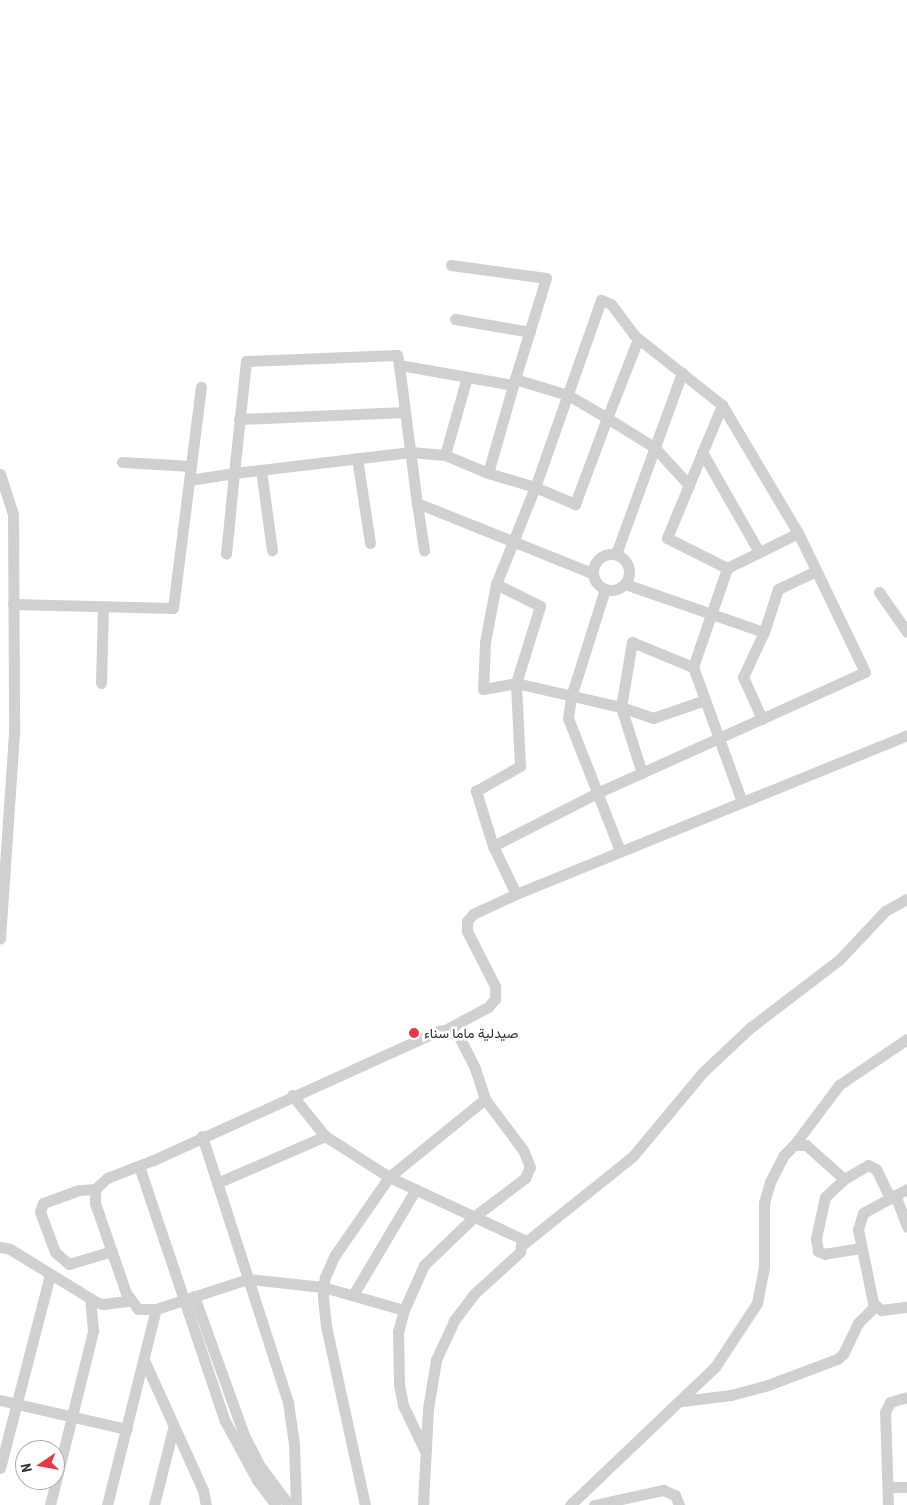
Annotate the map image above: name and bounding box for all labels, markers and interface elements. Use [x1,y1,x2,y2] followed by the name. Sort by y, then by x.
[424,1025,518,1041] place label: صيدلية ماما سناء
[408,1027,420,1039] marker: صيدلية ماما سناء
[15,1440,65,1490] north arrow
[18,1462,35,1474] text: N

